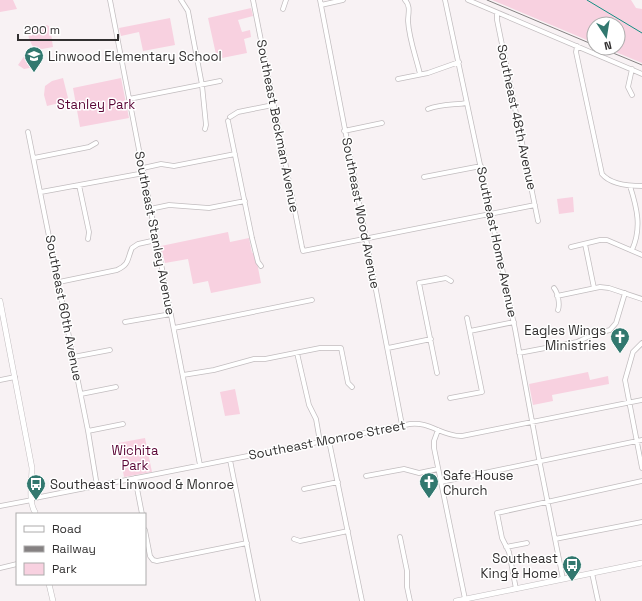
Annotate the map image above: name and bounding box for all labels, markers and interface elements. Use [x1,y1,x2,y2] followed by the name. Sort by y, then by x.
[18,16,118,42] scale bar
[586,16,626,56] north arrow
[24,22,60,38] text: 200 m
[253,38,303,214] street label: Southeast Beckman Avenue
[603,38,613,53] text: N
[493,43,541,191] street label: Southeast 48th Avenue
[23,45,45,73] school or university icon: Linwood Elementary School
[48,48,222,65] place label: Linwood Elementary School
[57,96,135,113] park label: Stanley Park
[338,136,384,290] street label: Southeast Wood Avenue
[131,150,179,316] street label: Southeast Stanley Avenue
[473,165,521,319] street label: Southeast Home Avenue
[42,234,86,382] street label: Southeast 60th Avenue
[524,322,606,354] place label: Eagles Wings Ministries
[609,326,631,354] church icon: Eagles Wings Ministries
[247,416,407,464] street label: Southeast Monroe Street
[112,442,159,474] park label: Wichita Park
[443,467,514,499] place label: Safe House Church
[418,471,440,499] church icon: Safe House Church
[25,473,47,501] bus stop icon: Southeast Linwood & Monroe
[50,476,234,493] place label: Southeast Linwood & Monroe
[16,513,146,585] legend
[52,521,81,537] text: Road
[52,541,96,557] text: Railway
[481,550,558,582] place label: Southeast King & Home
[561,554,583,582] bus stop icon: Southeast King & Home
[52,561,77,577] text: Park

